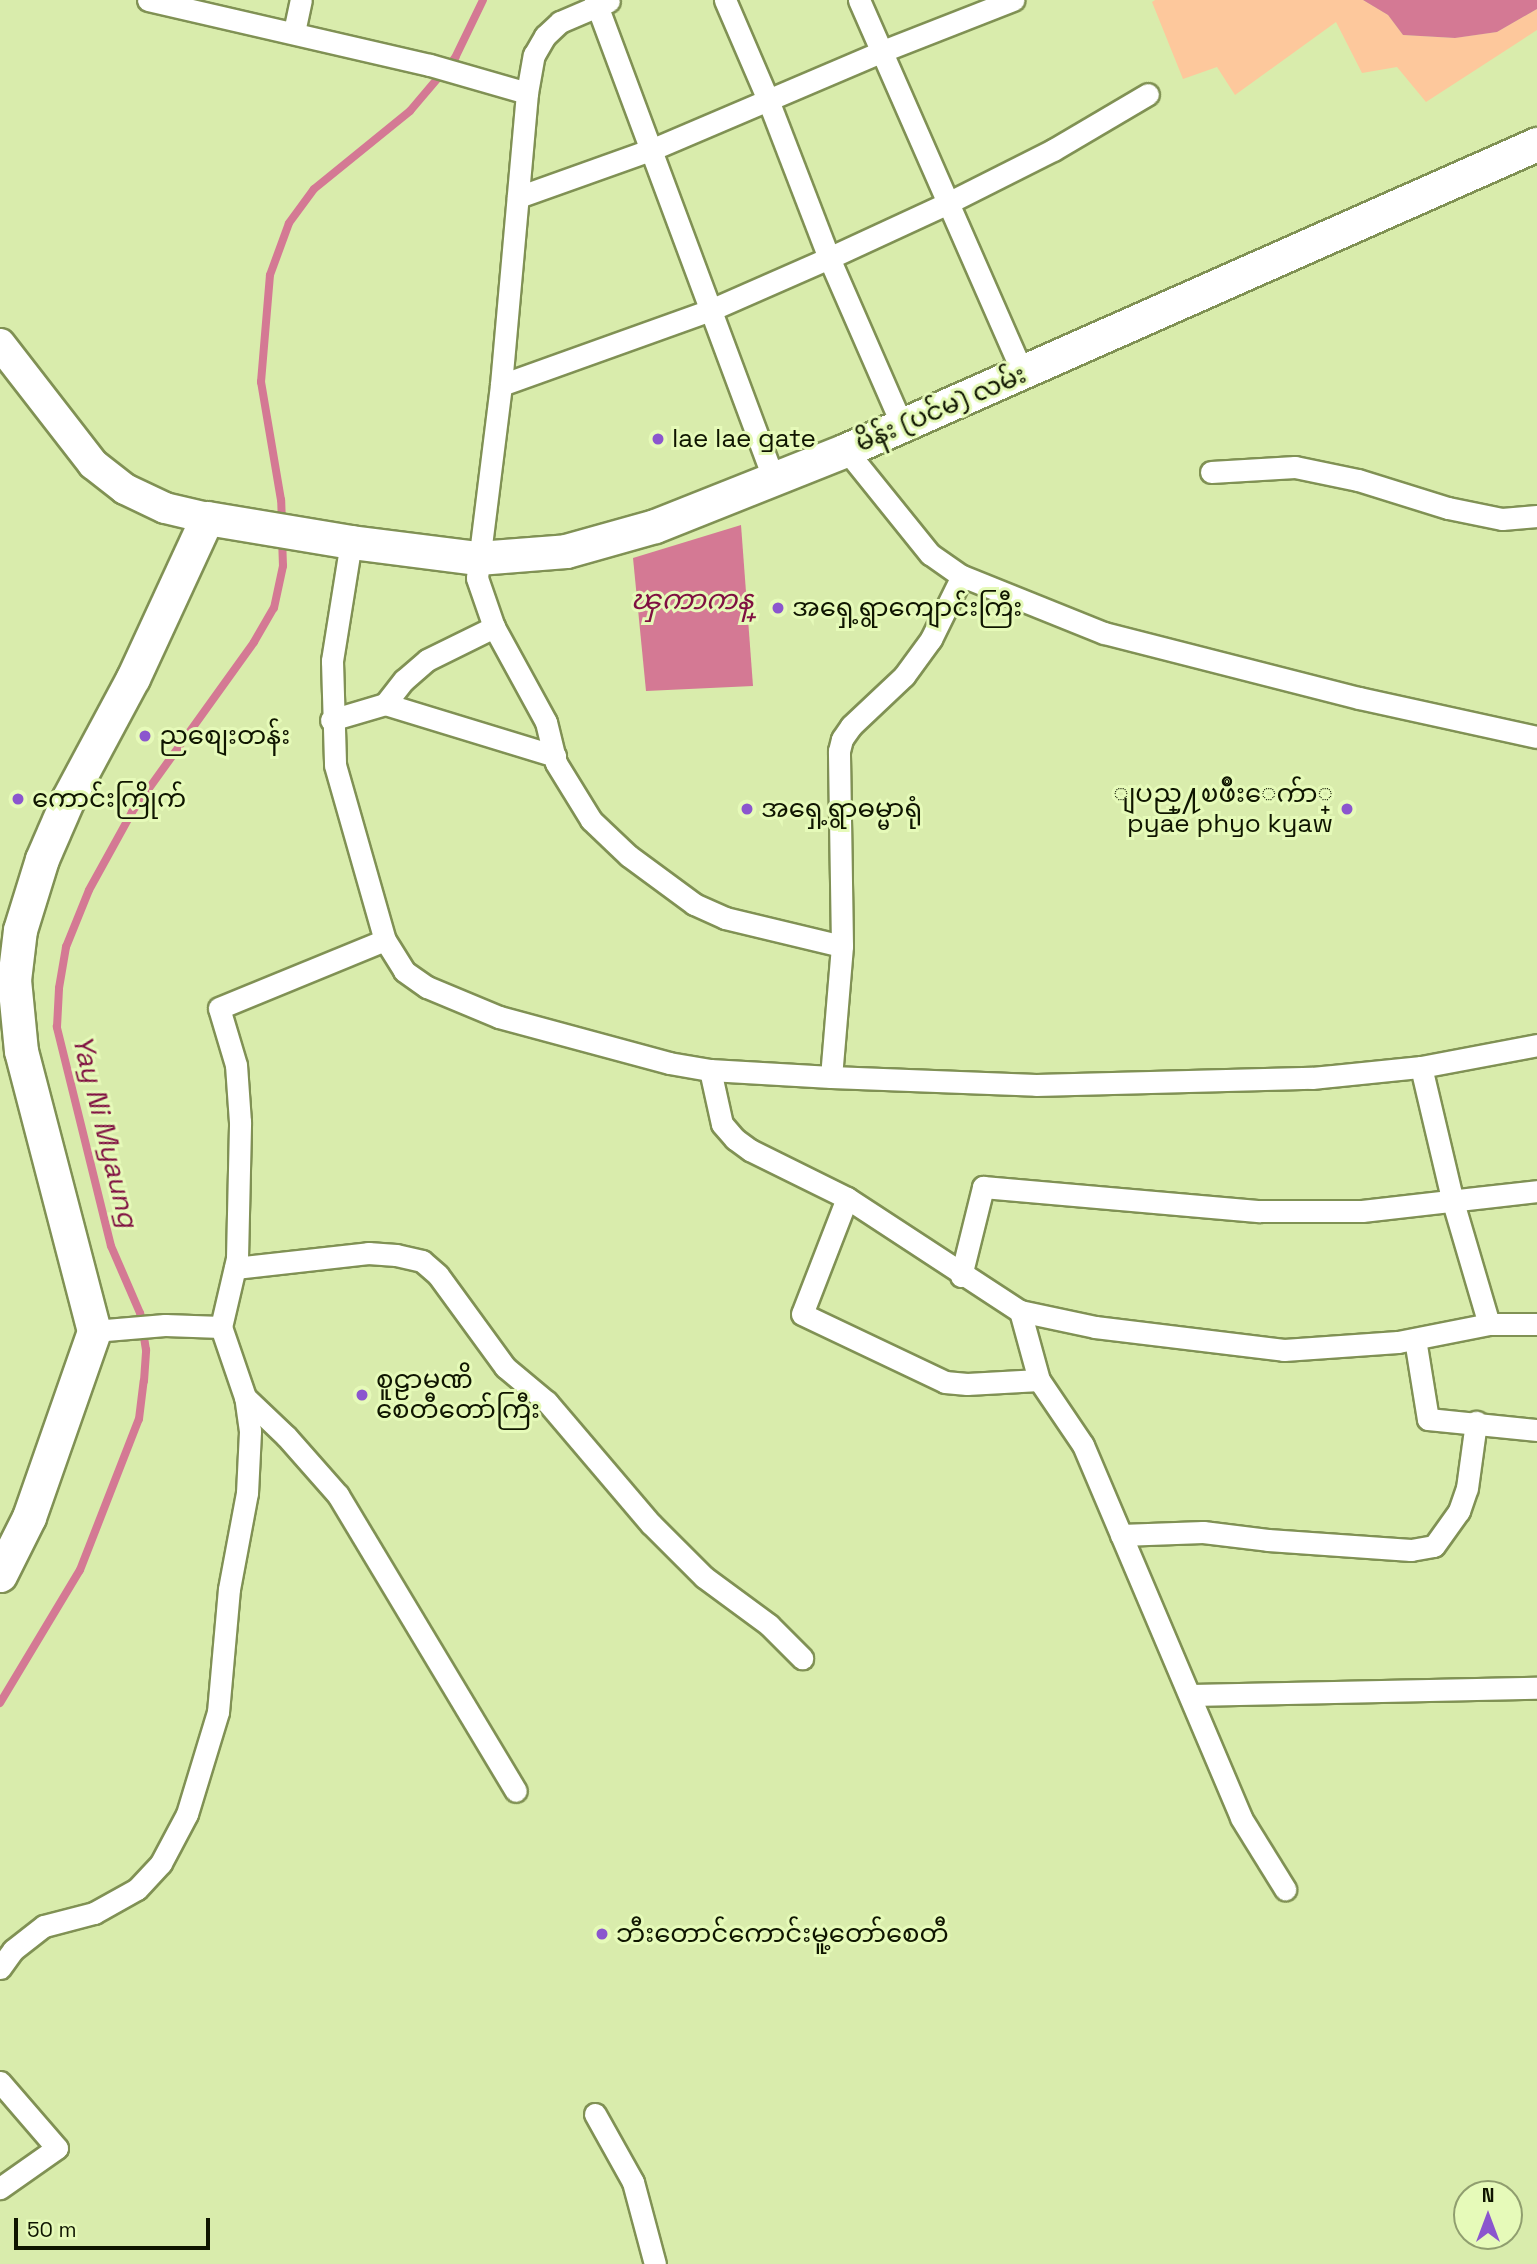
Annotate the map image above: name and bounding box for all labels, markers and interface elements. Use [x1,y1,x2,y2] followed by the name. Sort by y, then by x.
[851,359,1031,459] street label: မိန်း (ပင်မ) လမ်း
[672,423,816,455] place label: lae lae gate
[650,431,666,447] marker: lae lae gate
[631,582,753,616] water label: ၾကာကန္
[792,592,1022,624] place label: အရှေ့ရွာကျောင်းကြီး
[770,600,786,616] marker: အရှေ့ရွာကျောင်းကြီး
[159,720,290,752] place label: ညစျေးတန်း
[137,728,153,744] marker: ညစျေးတန်း
[1113,778,1333,840] place label: ျပည္႔ၿဖိဳးေက်ာ္ pyae phyo kyaw
[32,783,186,815] place label: ကောင်းကြိုက်
[10,791,26,807] marker: ကောင်းကြိုက်
[761,793,922,825] place label: အရှေ့ရွာဓမ္မာရုံ
[739,801,755,817] marker: အရှေ့ရွာဓမ္မာရုံ
[1339,801,1355,817] marker: ျပည္႔ၿဖိဳးေက်ာ္ pyae phyo kyaw
[66,1031,146,1231] water label: Yay Ni Myaung
[376,1364,540,1426] place label: စူဠာမဏိ စေတီတော်ကြီး
[354,1387,370,1403] marker: စူဠာမဏိ စေတီတော်ကြီး
[616,1918,949,1950] place label: ဘီးတောင်ကောင်းမူ့တော်စေတီ
[594,1926,610,1942] marker: ဘီးတောင်ကောင်းမူ့တော်စေတီ
[1453,2180,1523,2250] north arrow
[1482,2183,1494,2208] text: N
[18,2204,214,2248] scale bar
[27,2216,77,2243] text: 50 m

